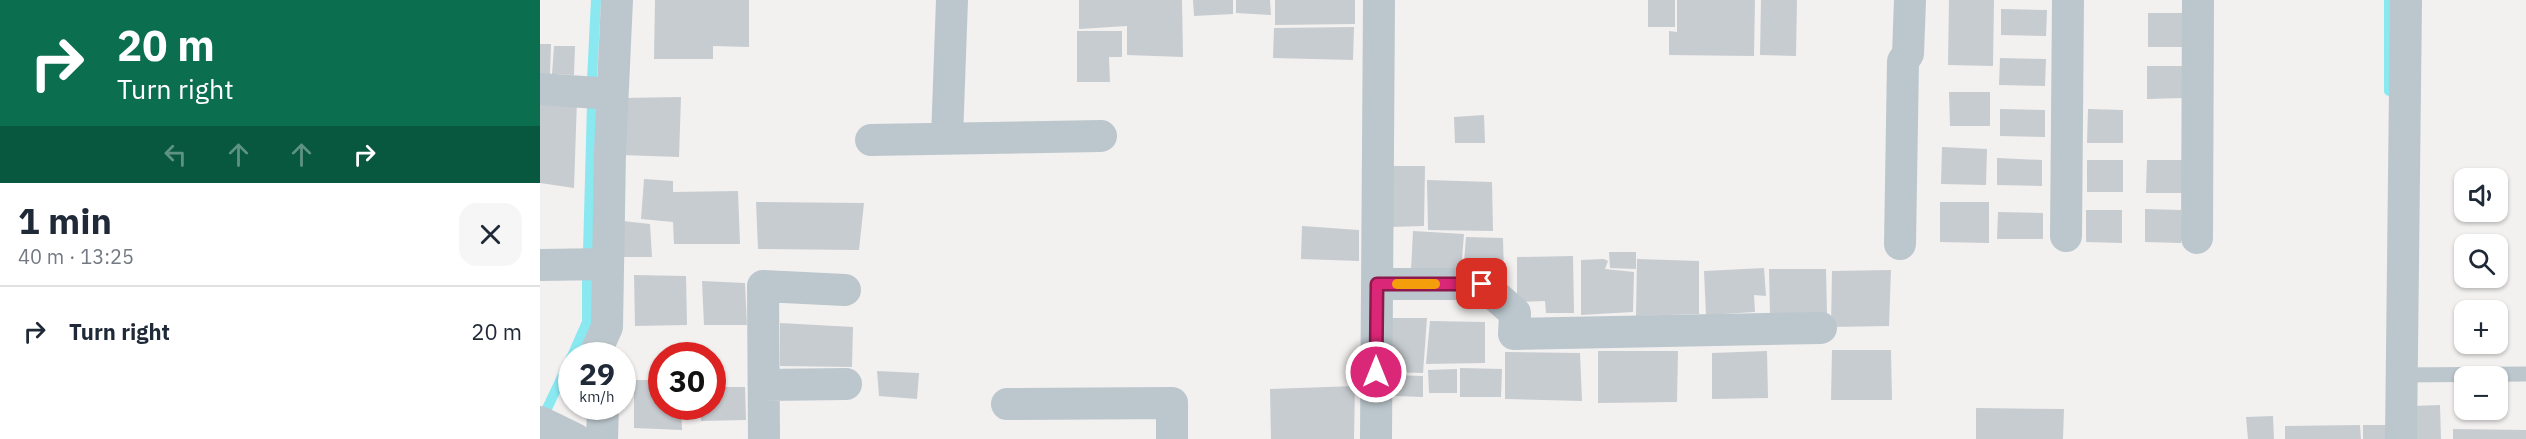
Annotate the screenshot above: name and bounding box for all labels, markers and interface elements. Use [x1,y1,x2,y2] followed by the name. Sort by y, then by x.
[117,18,215,73] text: 20 m
[18,24,96,102] icon: right
[117,71,234,106] text: Turn right
[159,138,192,171] icon: left
[222,138,255,171] icon: ahead
[285,138,318,171] icon: ahead
[348,138,381,171] icon: right
[2454,168,2508,420] map controls
[2454,168,2508,222] button: sound
[18,197,112,244] text: 1 min
[459,203,522,266] button: close
[2454,234,2508,288] button: search
[18,243,134,270] text: 40 m · 13:25
[1456,258,1507,309] pin
[1465,267,1498,300] icon: arrive
[2454,300,2508,354] button: +
[18,315,51,348] icon: right
[69,317,170,346] text: Turn right
[471,317,522,346] text: 20 m
[1344,340,1408,404] position arrow
[648,342,726,420] speed limit sign: 30
[579,354,615,393] text: 29
[2454,366,2508,420] button: −
[579,387,615,406] text: km/h

